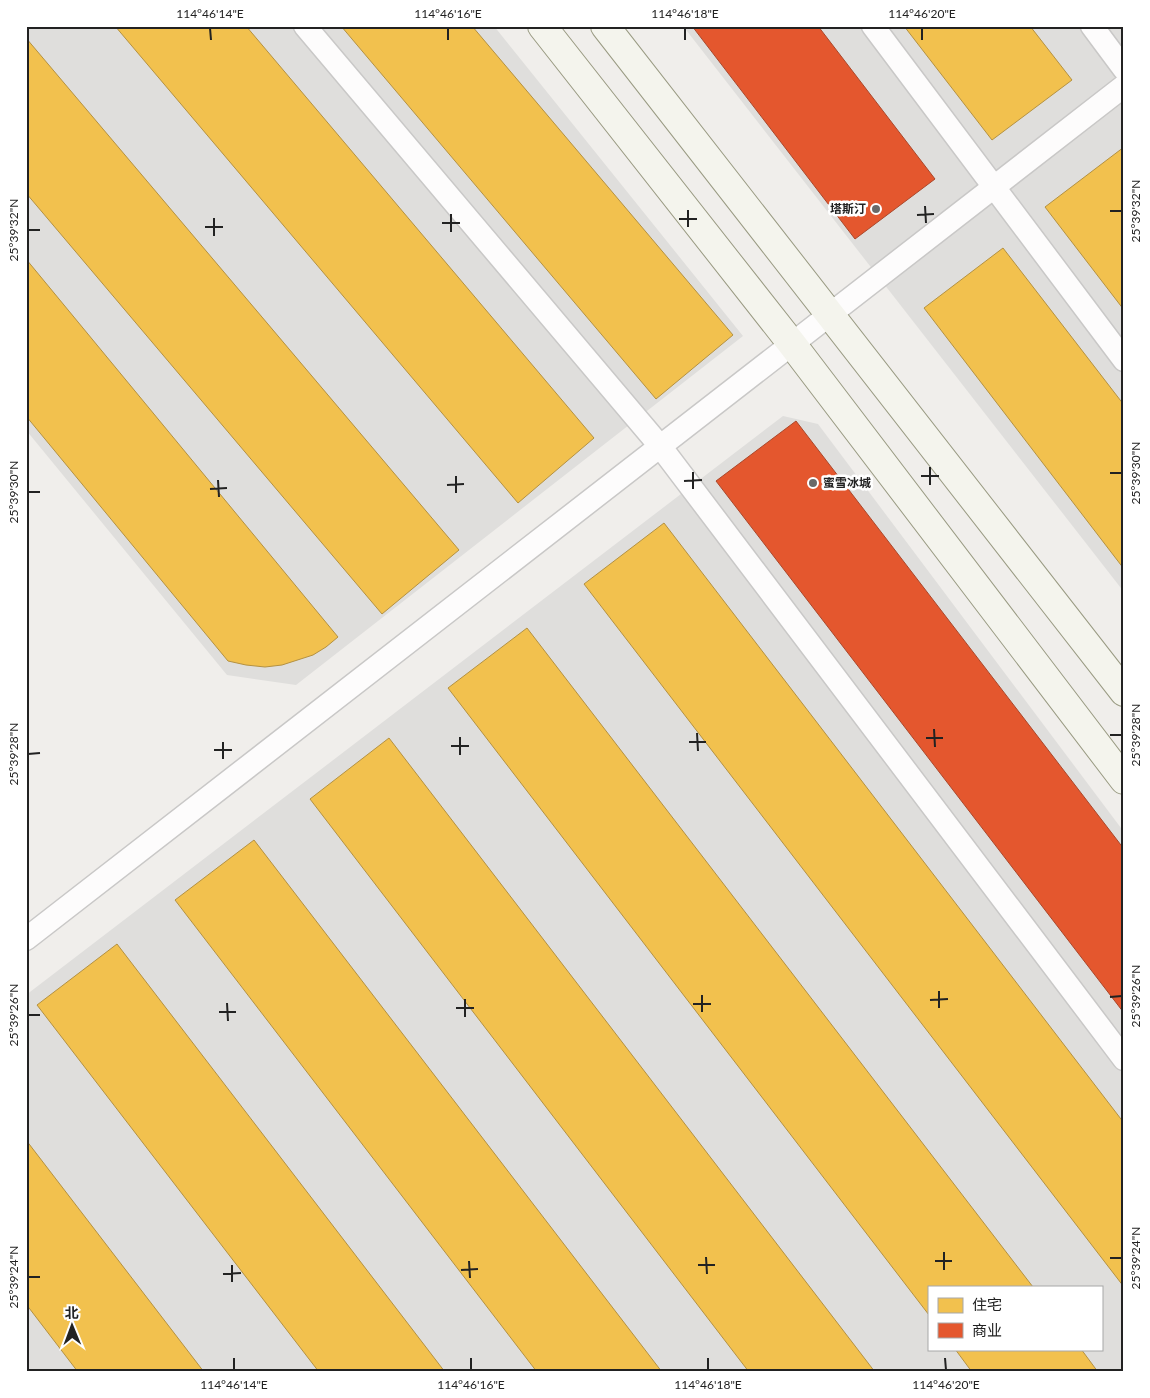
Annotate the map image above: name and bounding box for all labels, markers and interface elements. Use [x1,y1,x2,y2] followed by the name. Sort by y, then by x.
[176,6,244,21] text: 114°46'14"E
[414,6,482,21] text: 114°46'16"E
[651,6,719,21] text: 114°46'18"E
[888,6,956,21] text: 114°46'20"E
[1128,180,1143,242] text: 25°39'32"N
[6,199,21,261] text: 25°39'32"N
[830,201,866,216] place label: 塔斯汀
[870,203,882,215] marker: 塔斯汀
[1128,442,1143,504] text: 25°39'30"N
[6,461,21,523] text: 25°39'30"N
[823,475,871,490] place label: 蜜雪冰城
[807,477,819,489] marker: 蜜雪冰城
[1128,704,1143,766] text: 25°39'28"N
[6,723,21,785] text: 25°39'28"N
[1128,965,1143,1027] text: 25°39'26"N
[6,984,21,1046] text: 25°39'26"N
[1128,1227,1143,1289] text: 25°39'24"N
[6,1246,21,1308] text: 25°39'24"N
[928,1286,1102,1350] legend
[972,1295,1002,1313] text: 住宅
[48,1300,98,1350] north arrow
[65,1304,79,1321] text: 北
[972,1321,1002,1339] text: 商业
[200,1377,268,1392] text: 114°46'14"E
[437,1377,505,1392] text: 114°46'16"E
[674,1377,742,1392] text: 114°46'18"E
[912,1377,980,1392] text: 114°46'20"E

